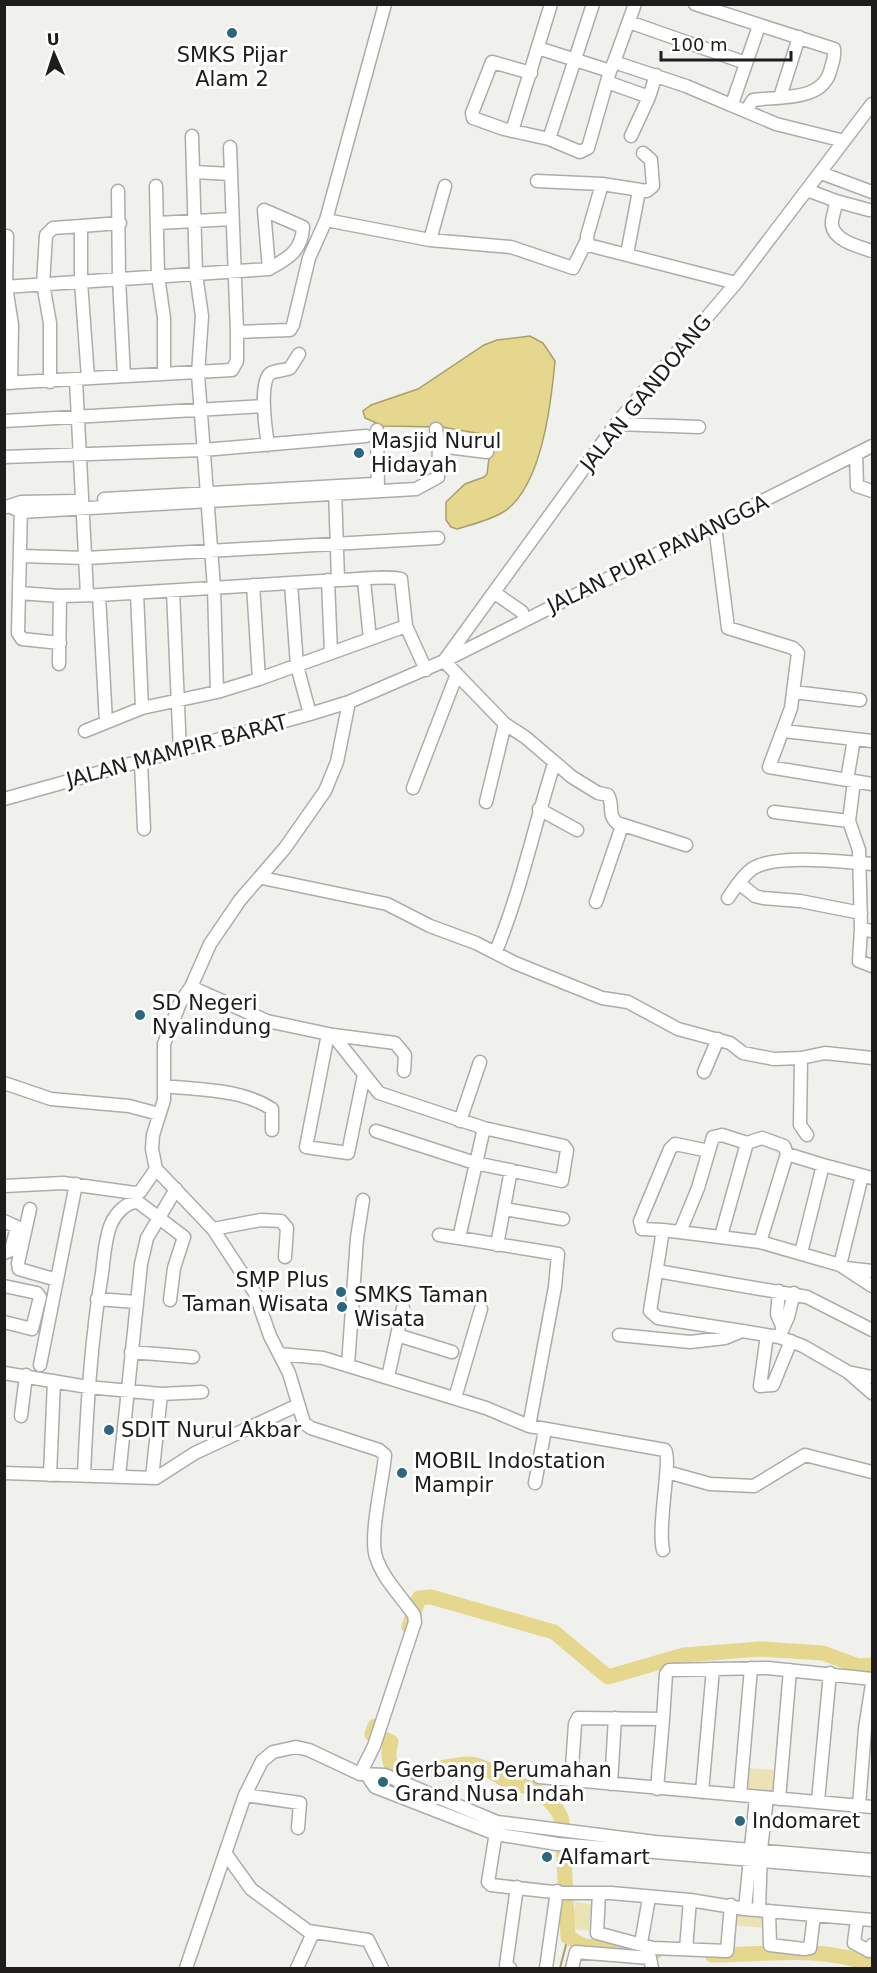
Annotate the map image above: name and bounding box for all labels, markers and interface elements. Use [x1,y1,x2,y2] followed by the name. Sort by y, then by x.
[24,24,84,84] north arrow
[661,24,792,62] scale bar
[225,26,239,40] marker: SMKS Pijar Alam 2
[46,30,60,49] text: U
[670,34,728,55] text: 100 m
[177,43,288,91] place label: SMKS Pijar Alam 2
[574,310,716,478] street label: JALAN GANDOANG
[371,429,501,477] place label: Masjid Nurul Hidayah
[352,446,366,460] marker: Masjid Nurul Hidayah
[542,490,773,619] street label: JALAN PURI PANANGGA
[62,710,290,793] street label: JALAN MAMPIR BARAT
[152,991,271,1039] place label: SD Negeri Nyalindung
[133,1008,147,1022] marker: SD Negeri Nyalindung
[181,1268,329,1316] place label: SMP Plus Taman Wisata
[354,1283,488,1331] place label: SMKS Taman Wisata
[334,1285,348,1299] marker: SMP Plus Taman Wisata
[335,1300,349,1314] marker: SMKS Taman Wisata
[121,1418,301,1442] place label: SDIT Nurul Akbar
[102,1423,116,1437] marker: SDIT Nurul Akbar
[414,1449,606,1497] place label: MOBIL Indostation Mampir
[395,1466,409,1480] marker: MOBIL Indostation Mampir
[395,1758,612,1806] place label: Gerbang Perumahan Grand Nusa Indah
[376,1775,390,1789] marker: Gerbang Perumahan Grand Nusa Indah
[752,1809,860,1833] place label: Indomaret
[733,1814,747,1828] marker: Indomaret
[559,1845,650,1869] place label: Alfamart
[540,1850,554,1864] marker: Alfamart

